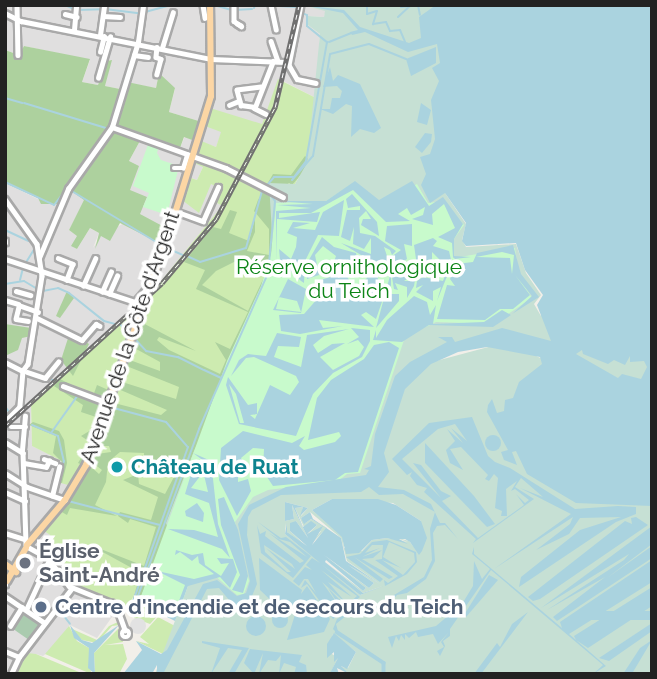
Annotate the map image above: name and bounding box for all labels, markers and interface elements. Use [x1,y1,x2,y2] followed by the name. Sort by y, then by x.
[75,208,185,466] street label: Avenue de la Côte d'Argent
[236,254,462,304] park label: Réserve ornithologique du Teich
[131,454,299,480] place label: Château de Ruat
[109,459,125,475] marker: Château de Ruat
[39,538,160,588] place label: Église Saint-André
[17,555,33,571] marker: Église Saint-André
[55,594,464,620] place label: Centre d'incendie et de secours du Teich
[33,599,49,615] marker: Centre d'incendie et de secours du Teich

